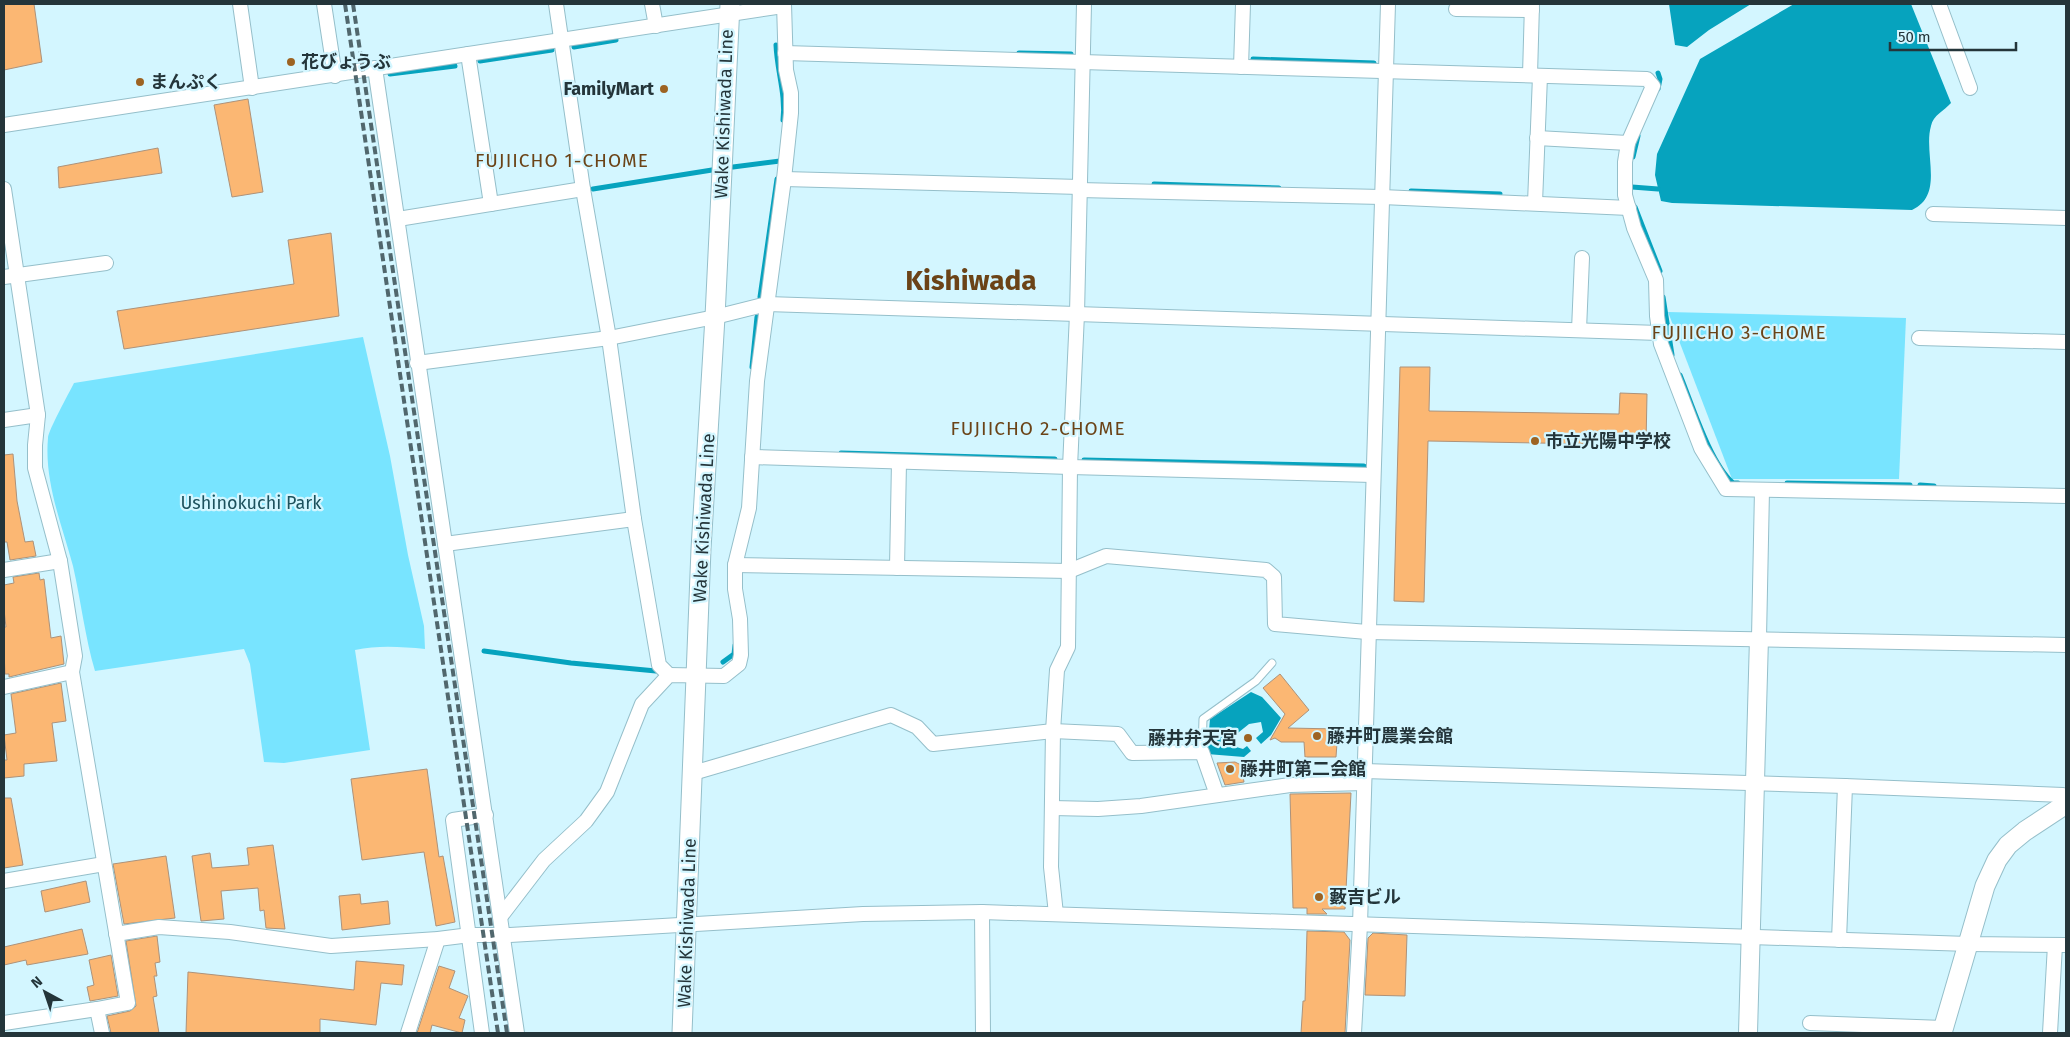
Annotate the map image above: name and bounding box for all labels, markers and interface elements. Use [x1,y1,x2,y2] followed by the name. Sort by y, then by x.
[1890,20,2016,52] scale bar
[1898,28,1931,46] text: 50 m
[710,29,738,199] street label: Wake Kishiwada Line
[301,51,391,73] place label: 花びょうぶ
[285,56,297,68] marker: 花びょうぶ
[150,71,222,93] place label: まんぷく
[134,76,146,88] marker: まんぷく
[563,78,655,100] place label: FamilyMart
[658,83,670,95] marker: FamilyMart
[475,149,649,172] district label: FUJIICHO 1-CHOME
[905,264,1037,297] district label: Kishiwada
[1651,321,1827,344] district label: FUJIICHO 3-CHOME
[950,417,1126,440] district label: FUJIICHO 2-CHOME
[1545,430,1671,452] place label: 市立光陽中学校
[689,433,719,603] street label: Wake Kishiwada Line
[1529,435,1541,447] marker: 市立光陽中学校
[181,492,322,514] park label: Ushinokuchi Park
[1327,725,1453,747] place label: 藤井町農業会館
[1148,727,1238,749] place label: 藤井弁天宮
[1311,730,1323,742] marker: 藤井町農業会館
[1242,732,1254,744] marker: 藤井弁天宮
[1240,758,1366,780] place label: 藤井町第二会館
[1224,763,1236,775] marker: 藤井町第二会館
[673,838,701,1008] street label: Wake Kishiwada Line
[1329,886,1401,908] place label: 藪吉ビル
[1313,891,1325,903] marker: 藪吉ビル
[20,967,70,1017] north arrow
[28,973,46,992] text: N

